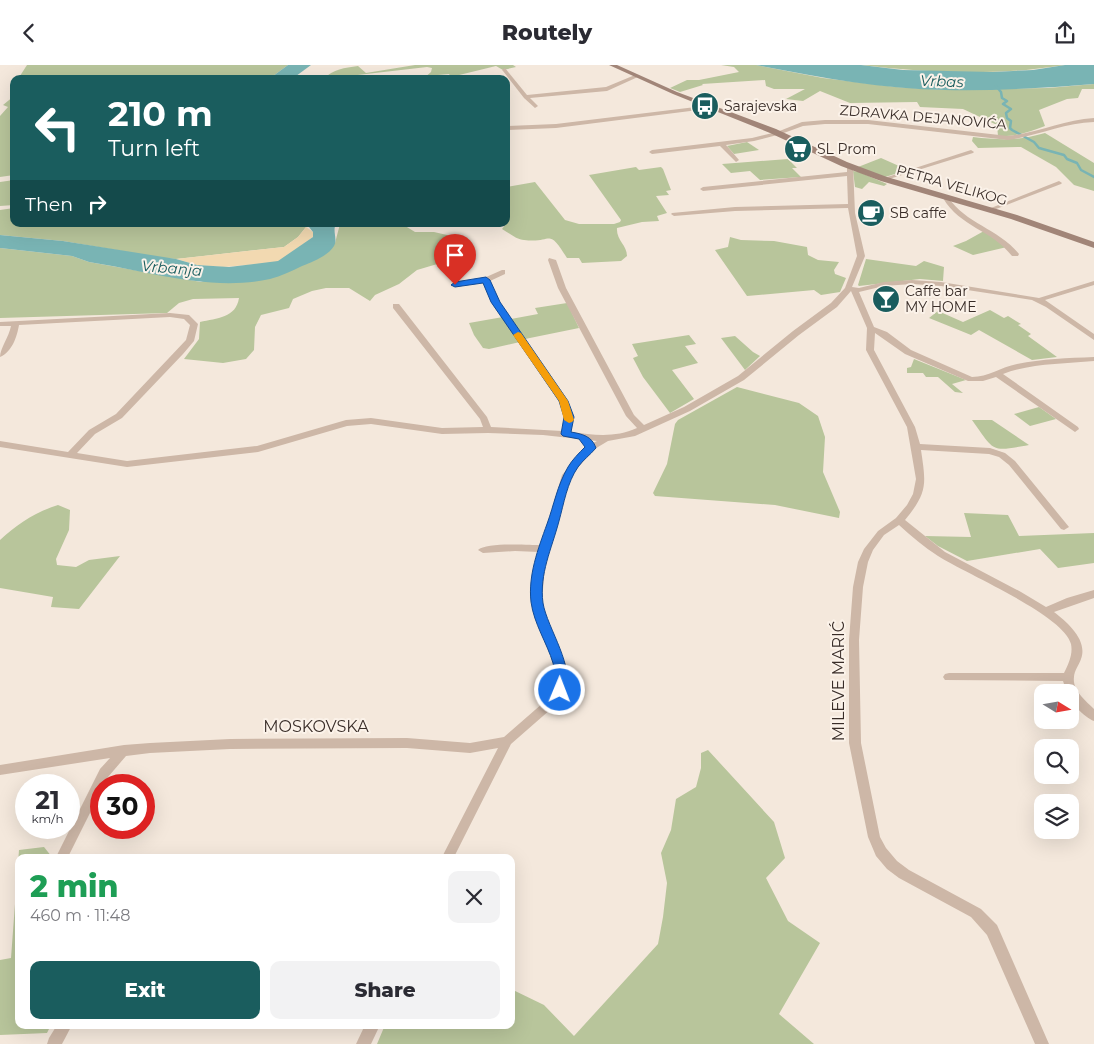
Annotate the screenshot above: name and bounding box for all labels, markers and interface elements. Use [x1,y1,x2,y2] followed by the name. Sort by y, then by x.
[15,19,43,47] icon: back
[502,19,592,46] text: Routely
[1051,19,1079,47] icon: share
[920,71,965,91] water label: Vrbas
[690,91,720,121] bus stop icon: Sarajevska
[108,92,213,135] text: 210 m
[25,95,90,160] icon: left
[724,97,797,115] place label: Sarajevska
[839,101,1008,133] street label: ZDRAVKA DEJANOVIĆA
[783,134,813,164] supermarket icon: SL Prom
[108,135,200,162] text: Turn left
[817,140,876,158] place label: SL Prom
[894,161,1010,209] street label: PETRA VELIKOG
[83,190,111,218] icon: right
[25,193,73,216] text: Then
[856,198,886,228] cafe icon: SB caffe
[890,204,947,222] place label: SB caffe
[434,234,476,285] pin
[441,241,469,269] icon: arrive
[141,256,203,280] water label: Vrbanja
[905,282,977,316] place label: Caffe bar MY HOME
[871,284,901,314] bar icon: Caffe bar MY HOME
[829,621,848,741] street label: MILEVE MARIĆ
[533,663,585,715] position arrow
[1034,684,1079,729] north arrow
[1034,684,1079,839] map controls
[263,717,369,736] street label: MOSKOVSKA
[1034,739,1079,784] button: search
[90,774,155,839] speed limit sign: 30
[35,785,60,815] text: 21
[1034,794,1079,839] button: layers
[31,811,64,826] text: km/h
[30,868,118,905] text: 2 min
[448,871,500,923] button: close
[30,906,130,925] text: 460 m · 11:48
[30,961,260,1019] button: Exit
[270,961,500,1019] button: Share

